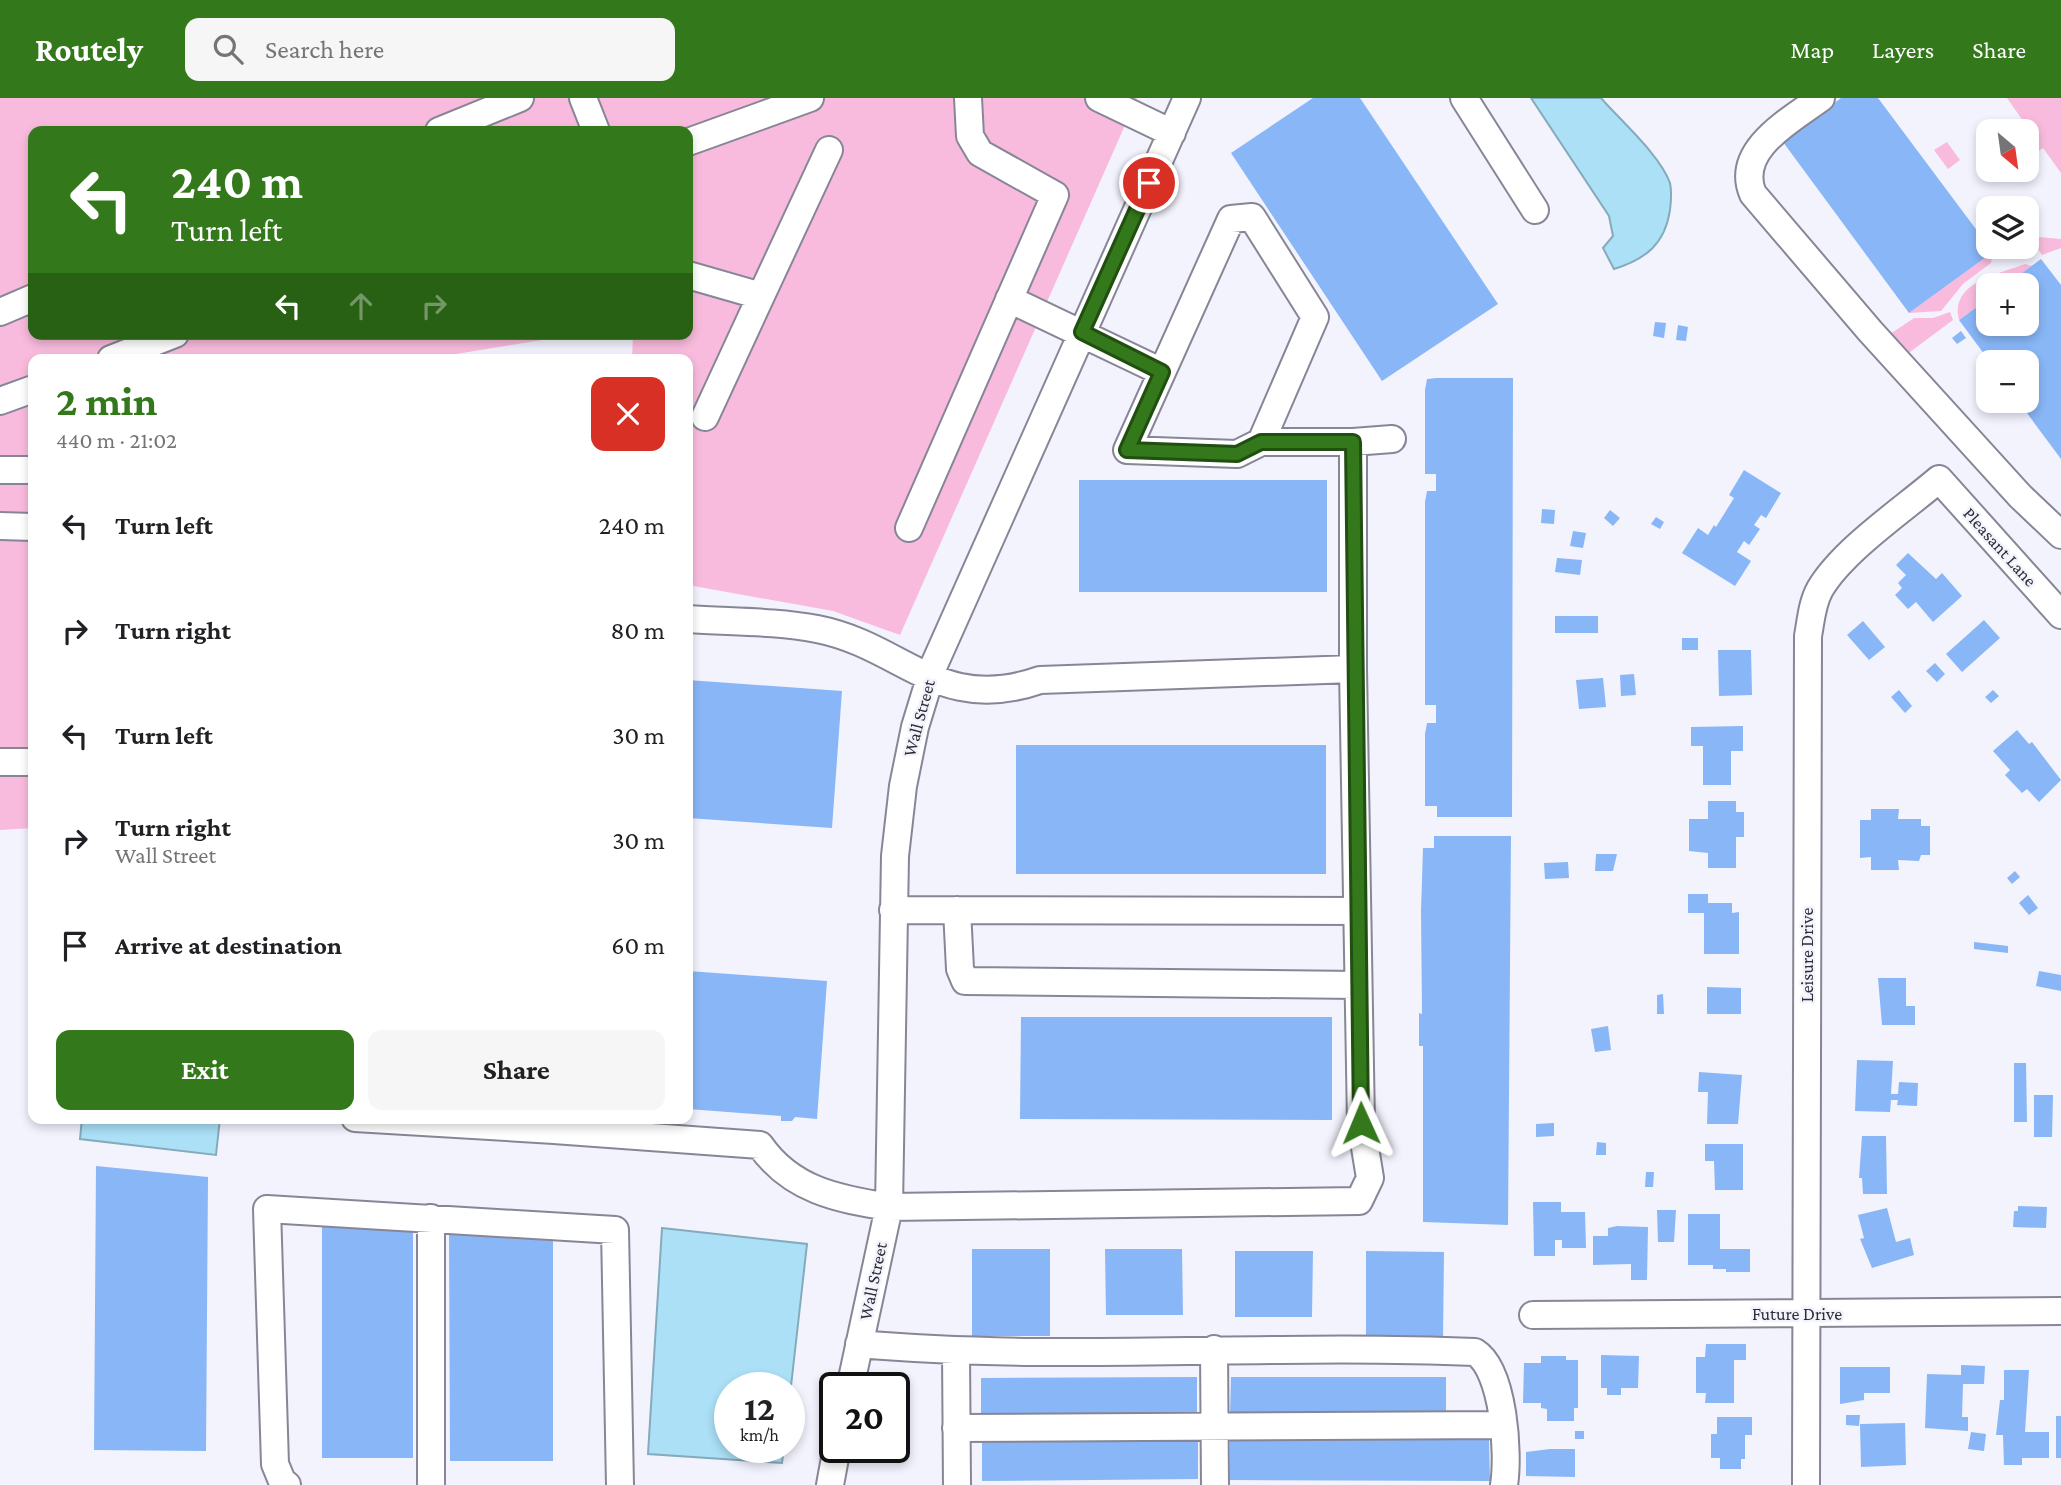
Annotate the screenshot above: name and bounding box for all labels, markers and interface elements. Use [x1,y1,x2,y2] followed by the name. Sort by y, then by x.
[185,18,675,81] search box
[209,30,247,68] icon: search
[35,31,143,68] text: Routely
[265,35,384,64] text: Search here
[1790,36,1834,63] text: Map
[1872,36,1934,63] text: Layers
[1972,36,2026,63] text: Share
[1976,119,2039,182] north arrow
[1976,119,2039,413] map controls
[1119,153,1179,213] pin
[56,154,147,245] icon: left
[171,154,303,209] text: 240 m
[1130,164,1168,202] icon: arrive
[1976,196,2039,259] button: layers
[171,212,282,248] text: Turn left
[1976,273,2039,336] button: +
[269,287,307,325] icon: left
[342,287,380,325] icon: ahead
[415,287,453,325] icon: right
[1976,350,2039,413] button: −
[56,377,157,424] text: 2 min
[591,377,665,451] button: close
[56,427,177,453] text: 440 m · 21:02
[1959,503,2041,591] street label: Pleasant Lane
[56,507,94,545] icon: left
[115,511,213,540] text: Turn left
[599,511,665,540] text: 240 m
[56,612,94,650] icon: right
[115,616,231,645] text: Turn right
[611,616,665,645] text: 80 m
[899,676,939,759] street label: Wall Street
[56,717,94,755] icon: left
[115,721,213,750] text: Turn left
[612,721,665,750] text: 30 m
[115,813,231,842] text: Turn right
[56,822,94,860] icon: right
[612,826,665,855] text: 30 m
[115,842,216,868] text: Wall Street
[1797,908,1817,1002] street label: Leisure Drive
[56,927,94,965] icon: arrive
[115,931,342,960] text: Arrive at destination
[611,931,665,960] text: 60 m
[56,1030,354,1110] button: Exit
[368,1030,665,1110] button: Share
[1324,1086,1398,1160] position arrow
[855,1239,891,1322] street label: Wall Street
[1752,1304,1842,1324] street label: Future Drive
[819,1372,910,1463] speed limit sign: 20
[744,1389,775,1428] text: 12
[740,1425,779,1445] text: km/h

